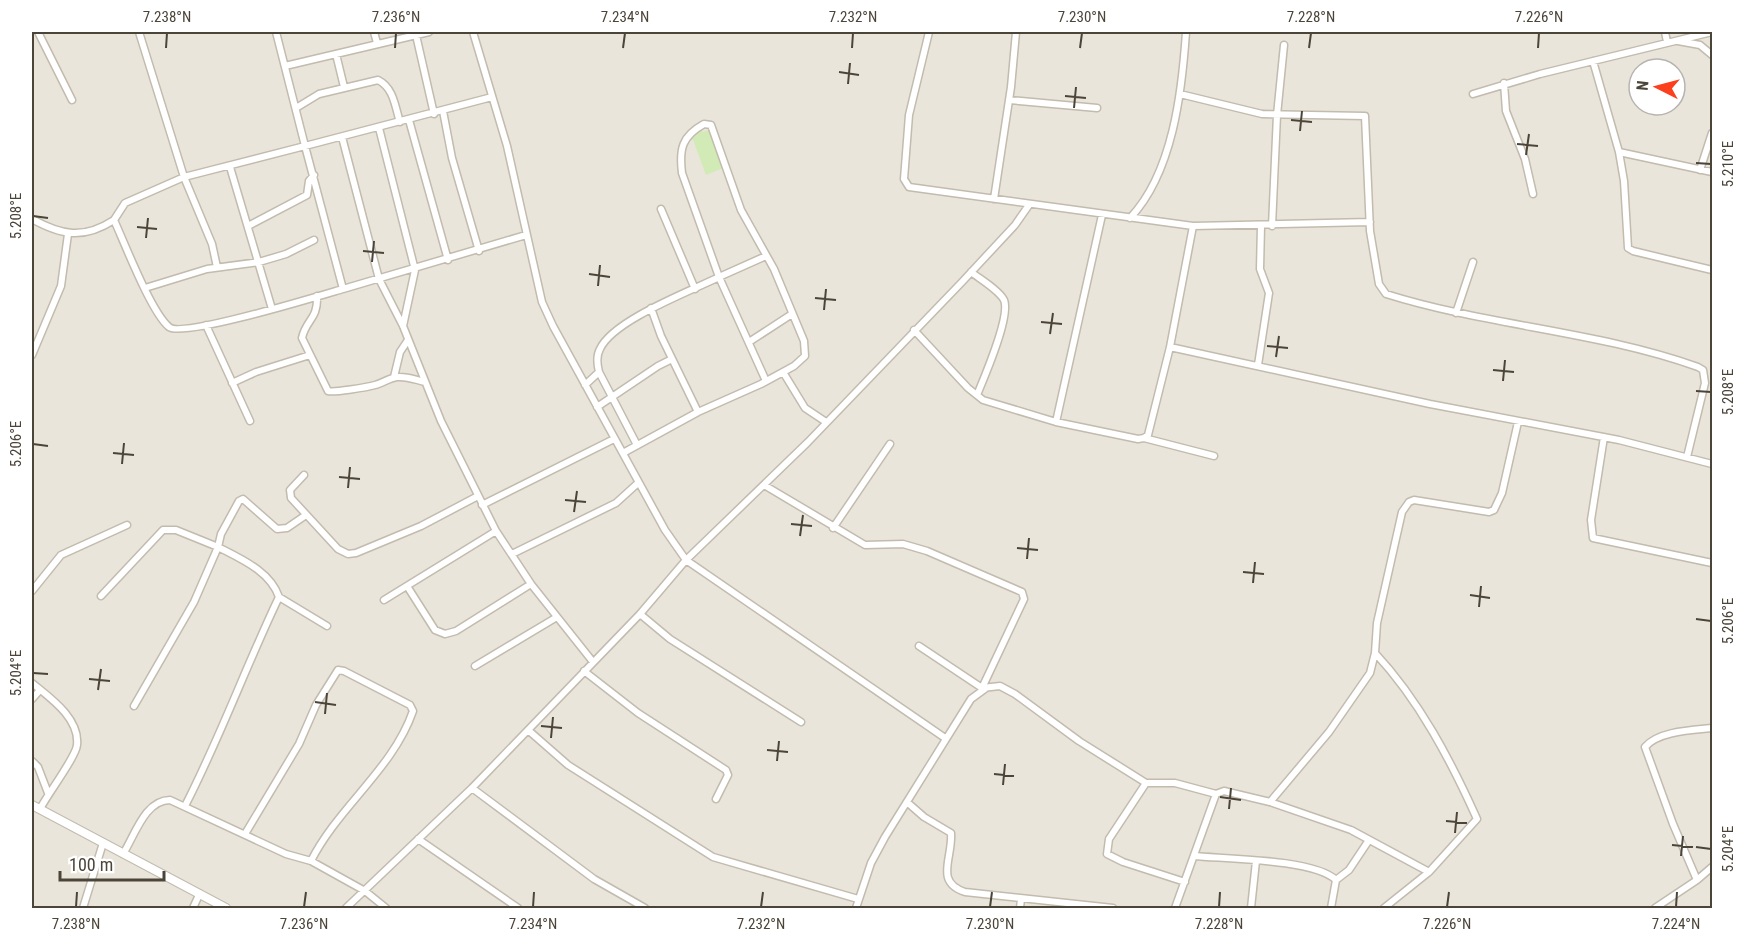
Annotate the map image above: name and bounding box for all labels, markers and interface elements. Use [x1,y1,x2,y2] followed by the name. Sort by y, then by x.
[143,8,191,26] text: 7.238°N
[372,8,420,26] text: 7.236°N
[601,8,649,26] text: 7.234°N
[829,8,877,26] text: 7.232°N
[1058,8,1106,26] text: 7.230°N
[1287,8,1335,26] text: 7.228°N
[1515,8,1563,26] text: 7.226°N
[1627,57,1687,117] north arrow
[1633,80,1653,91] text: N
[1719,141,1737,187] text: 5.210°E
[7,193,25,239] text: 5.208°E
[1719,369,1737,415] text: 5.208°E
[7,421,25,467] text: 5.206°E
[1719,598,1737,644] text: 5.206°E
[7,650,25,696] text: 5.204°E
[1719,826,1737,872] text: 5.204°E
[60,844,164,882] scale bar
[69,854,113,875] text: 100 m
[52,915,100,933] text: 7.238°N
[280,915,328,933] text: 7.236°N
[509,915,557,933] text: 7.234°N
[737,915,785,933] text: 7.232°N
[966,915,1014,933] text: 7.230°N
[1195,915,1243,933] text: 7.228°N
[1423,915,1471,933] text: 7.226°N
[1652,915,1700,933] text: 7.224°N

